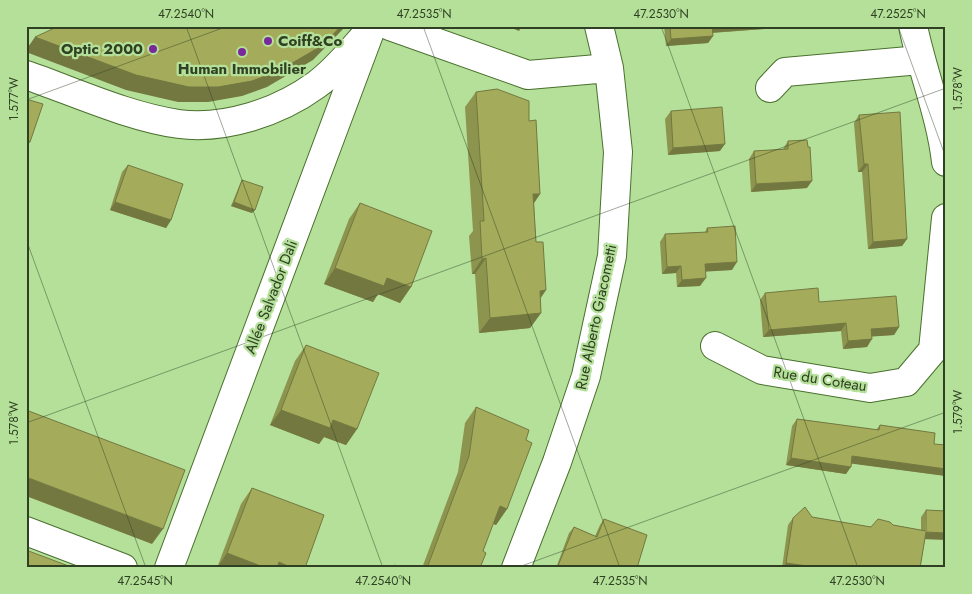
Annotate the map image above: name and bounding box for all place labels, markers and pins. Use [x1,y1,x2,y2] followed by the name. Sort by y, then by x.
[278,30,343,52] place label: Coiff&Co
[262,35,274,47] marker: Coiff&Co
[61,38,143,60] place label: Optic 2000
[147,43,159,55] marker: Optic 2000
[236,46,248,58] marker: Human Immobilier
[178,58,307,80] place label: Human Immobilier

